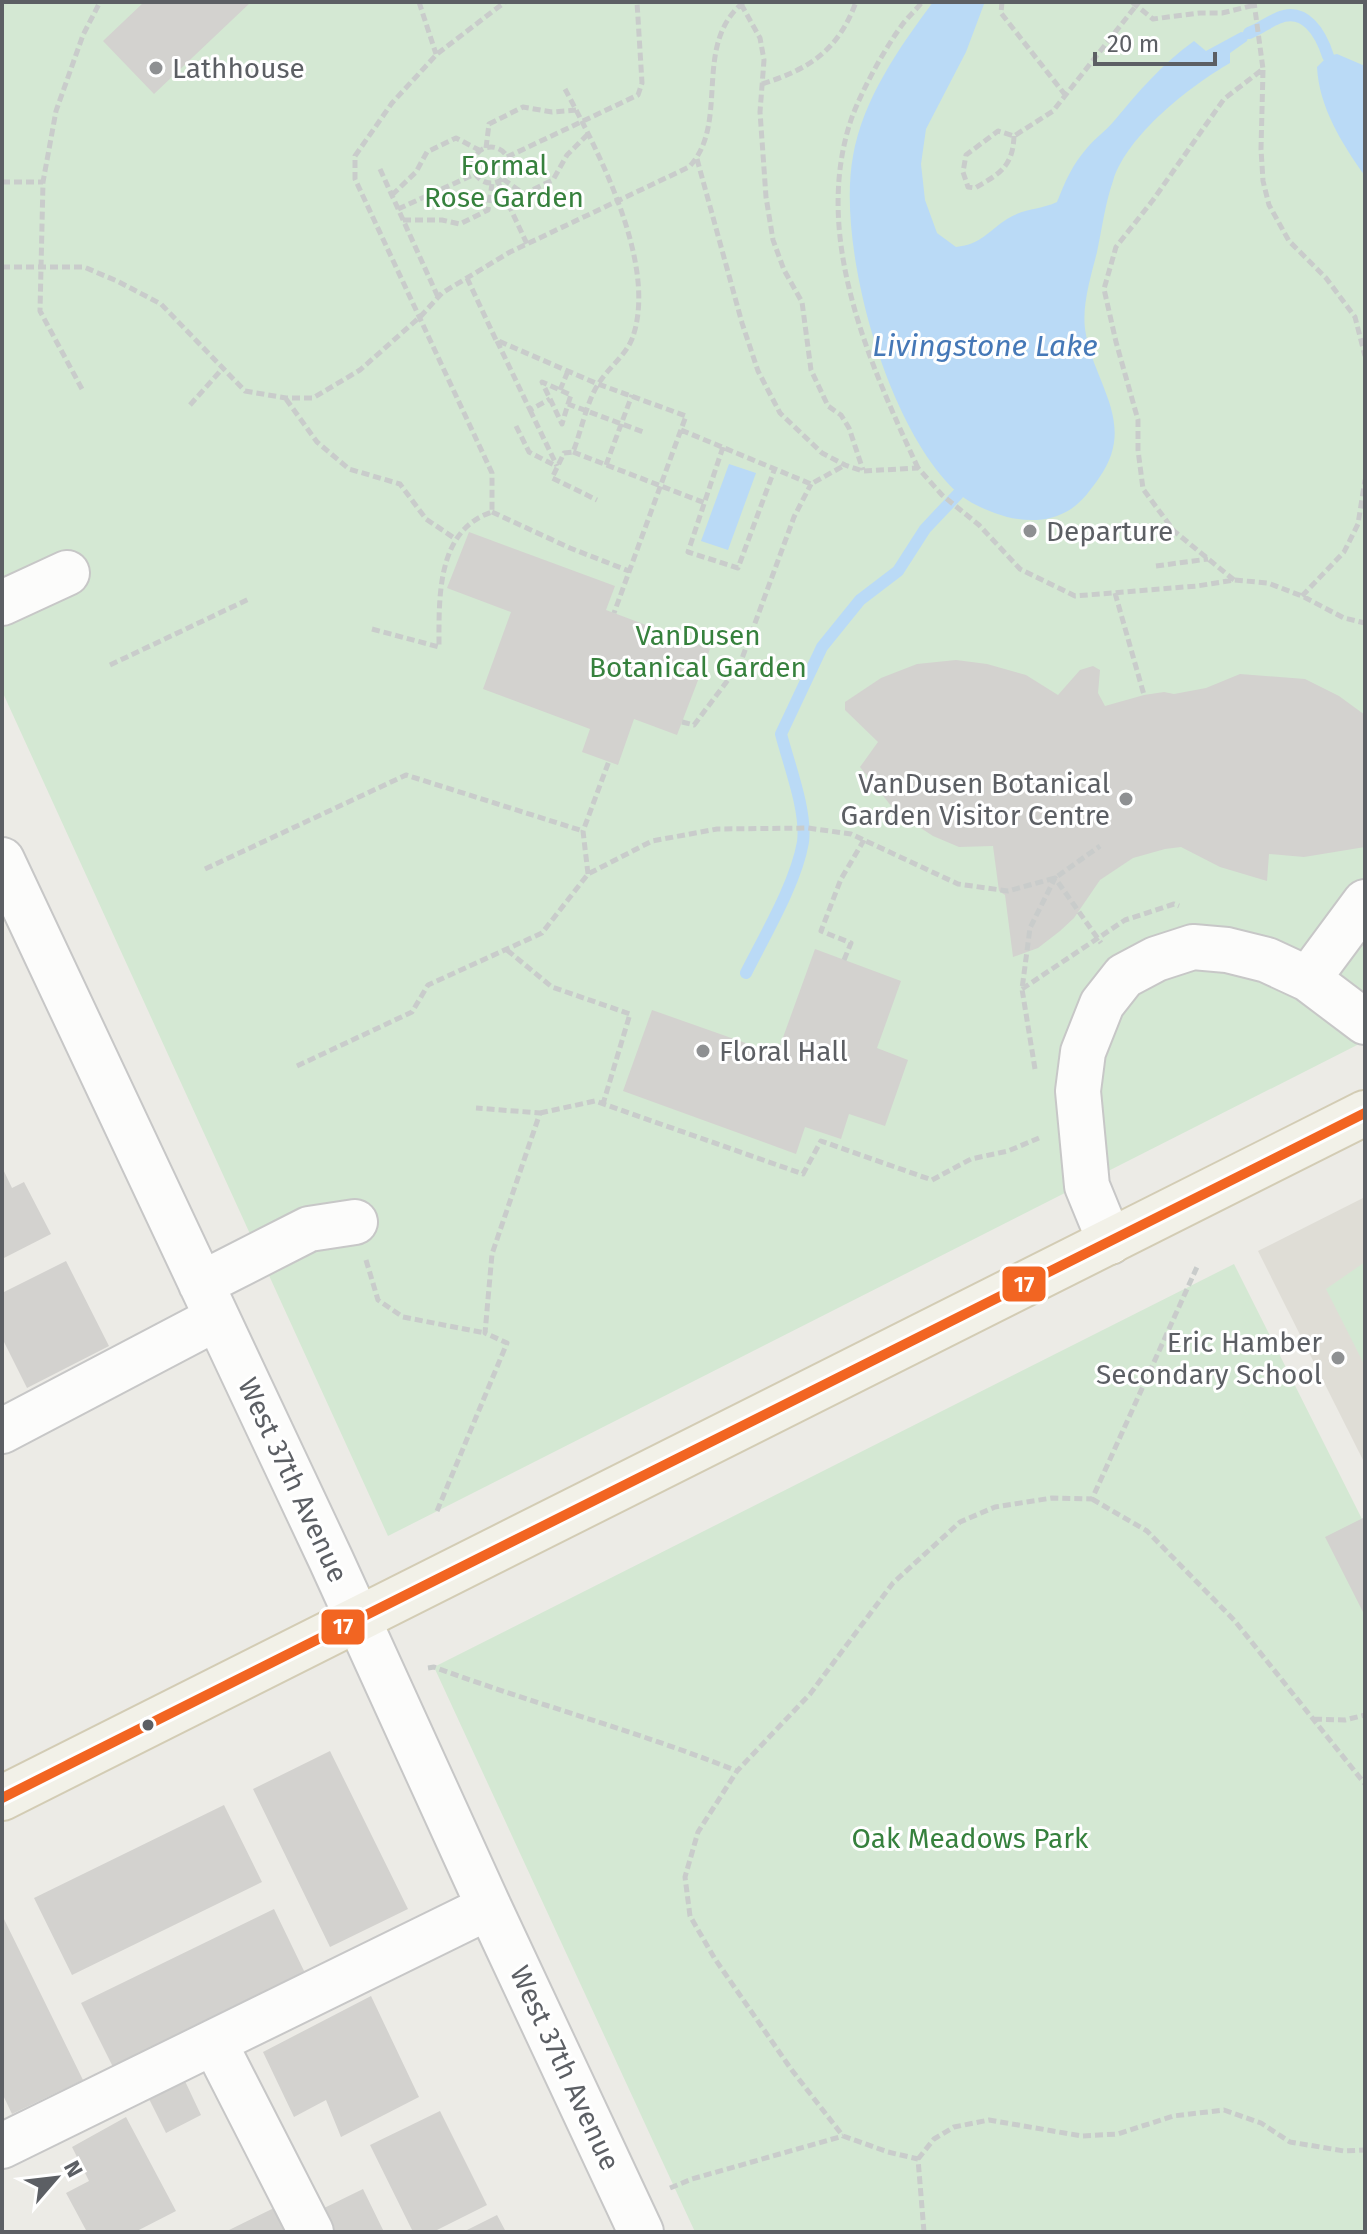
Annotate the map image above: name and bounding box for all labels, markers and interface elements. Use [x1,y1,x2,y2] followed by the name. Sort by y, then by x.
[1095,16,1215,66] scale bar
[1107,30,1159,58] text: 20 m
[172,52,305,85] place label: Lathhouse
[147,59,165,77] marker: Lathhouse
[424,149,584,214] park label: Formal Rose Garden
[872,328,1098,364] water label: Livingstone Lake
[1046,515,1173,548] place label: Departure
[1021,522,1039,540] marker: Departure
[589,619,807,684] park label: VanDusen Botanical Garden
[840,767,1110,832] place label: VanDusen Botanical Garden Visitor Centre
[1117,790,1135,808] marker: VanDusen Botanical Garden Visitor Centre
[719,1035,848,1068] place label: Floral Hall
[694,1042,712,1060] marker: Floral Hall
[1001,1265,1047,1303] line badge: 17
[1014,1271,1034,1298] text: 17
[1096,1326,1322,1391] place label: Eric Hamber Secondary School
[1329,1349,1347,1367] marker: Eric Hamber Secondary School
[231,1372,355,1588] street label: West 37th Avenue
[320,1608,366,1646] line badge: 17
[333,1613,353,1640] text: 17
[140,1717,156,1733] unlabelled marker
[852,1822,1089,1855] park label: Oak Meadows Park
[503,1960,627,2176] street label: West 37th Avenue
[16,2138,96,2218] north arrow
[58,2156,89,2182] text: N

